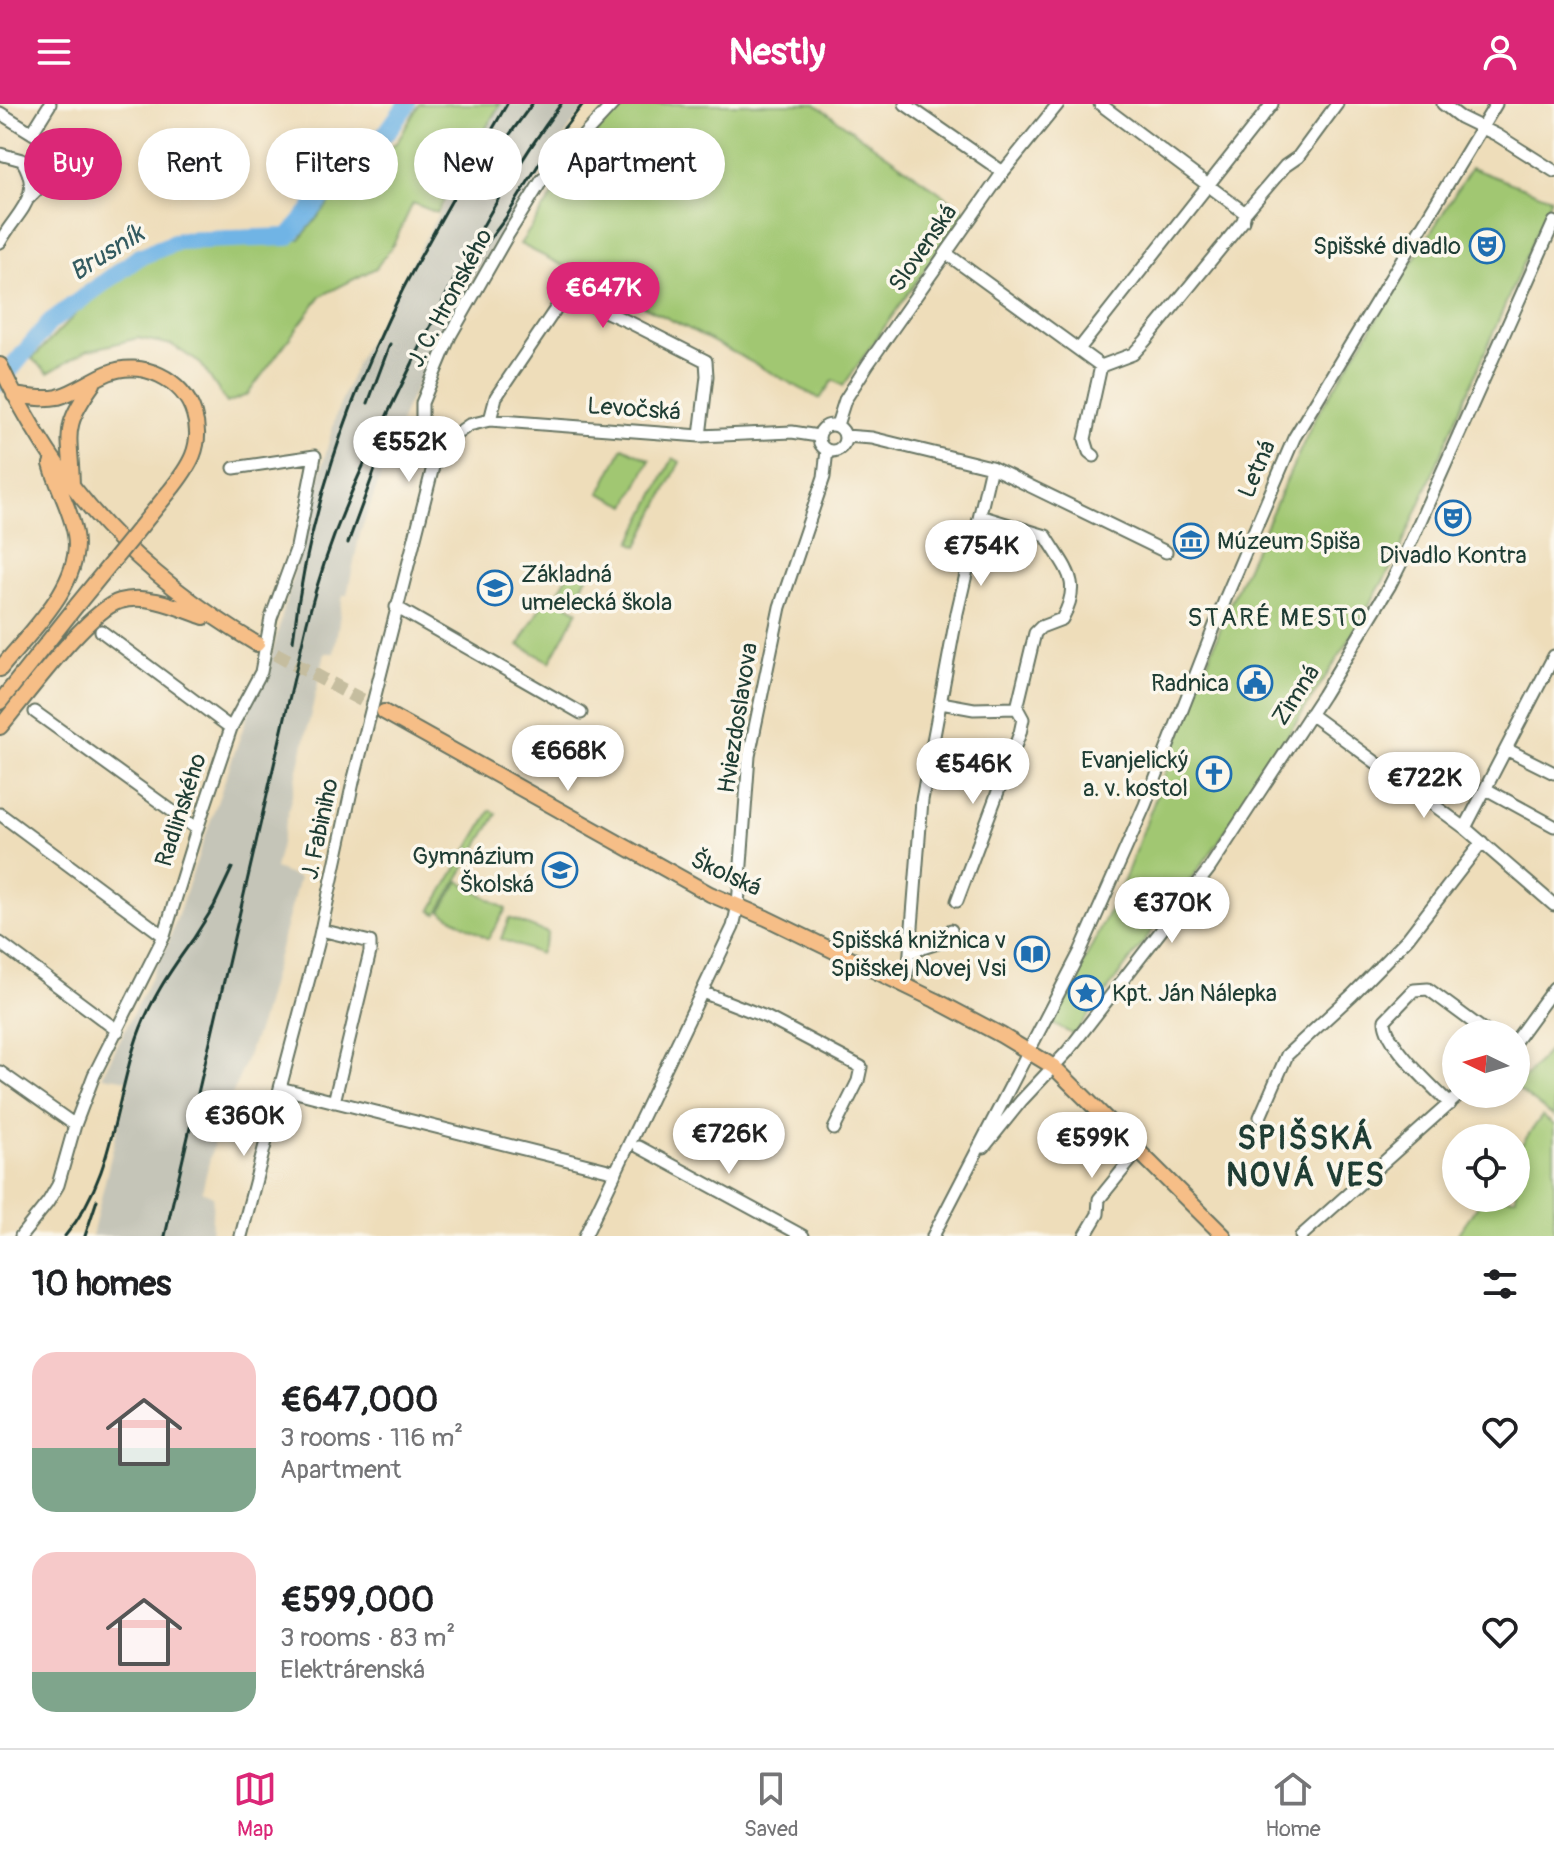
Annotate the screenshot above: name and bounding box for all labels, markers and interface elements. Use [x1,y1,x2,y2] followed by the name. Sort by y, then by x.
[32,30,76,74] icon: menu
[729,30,825,75] text: Nestly
[1478,30,1522,74] icon: person
[24,128,122,200] chip: Buy
[138,128,250,200] chip: Rent
[266,128,398,200] chip: Filters
[414,128,522,200] chip: New
[538,128,725,200] chip: Apartment
[883,199,963,297] street label: Slovenská
[64,217,152,288] water label: Brusník
[401,224,499,372] street label: J. C. Hronského
[1468,227,1506,265] theatre icon: Spišské divadlo
[1313,232,1461,261] place label: Spišské divadlo
[547,262,659,330] pin: €647K
[565,272,641,304] text: €647K
[586,391,682,427] street label: Levočská
[353,416,465,484] pin: €552K
[371,426,447,458] text: €552K
[1232,436,1282,502] street label: Letná
[1434,499,1472,537] theatre icon: Divadlo Kontra
[925,520,1037,588] pin: €754K
[1172,522,1210,560] museum icon: Múzeum Spiša
[1217,527,1360,556] place label: Múzeum Spiša
[943,530,1019,562] text: €754K
[1379,541,1527,570] place label: Divadlo Kontra
[521,560,672,617] place label: Základná umelecká škola
[476,569,514,607] school or university icon: Základná umelecká škola
[1187,602,1369,634] district label: STARÉ MESTO
[712,641,764,795] street label: Hviezdoslavova
[1266,659,1326,731] street label: Zimná
[1236,664,1274,702] public building icon: Radnica
[1151,669,1229,698] place label: Radnica
[512,725,624,793] pin: €668K
[530,735,606,767] text: €668K
[917,738,1029,806] pin: €546K
[1081,746,1188,803] place label: Evanjelický a. v. kostol
[934,748,1012,780] text: €546K
[149,750,213,870] street label: Radlinského
[1368,752,1480,820] pin: €722K
[1195,755,1233,793] church icon: Evanjelický a. v. kostol
[1386,762,1462,794] text: €722K
[295,776,345,882] street label: J. Fabiniho
[412,842,534,899] place label: Gymnázium Školská
[686,844,766,903] street label: Školská
[541,851,579,889] school or university icon: Gymnázium Školská
[1116,877,1228,945] pin: €370K
[1133,887,1211,919] text: €370K
[831,926,1006,983] place label: Spišská knižnica v Spišskej Novej Vsi
[1013,935,1051,973] library icon: Spišská knižnica v Spišskej Novej Vsi
[1067,974,1105,1012] place icon: Kpt. Ján Nálepka
[1112,979,1277,1008] place label: Kpt. Ján Nálepka
[1442,1020,1530,1108] north arrow
[1442,1020,1530,1212] map controls
[188,1090,300,1158] pin: €360K
[204,1100,284,1132] text: €360K
[673,1108,785,1176] pin: €726K
[1036,1112,1148,1180] pin: €599K
[1226,1117,1386,1196] district label: SPIŠSKÁ NOVÁ VES
[691,1118,767,1150] text: €726K
[1055,1122,1129,1154] text: €599K
[1442,1124,1530,1212] button: locate
[1478,1262,1522,1306] icon: filters
[32,1263,171,1306] text: 10 homes
[280,1379,438,1422] text: €647,000
[96,1384,192,1480] icon: home
[1478,1410,1522,1454] icon: heart
[280,1422,463,1454] text: 3 rooms · 116 m²
[280,1454,401,1486] text: Apartment
[280,1579,434,1622] text: €599,000
[96,1584,192,1680] icon: home
[1478,1610,1522,1654] icon: heart
[280,1622,455,1654] text: 3 rooms · 83 m²
[280,1654,425,1686] text: Elektrárenská
[233,1767,277,1843] tab: Map
[744,1767,799,1843] tab: Saved
[1265,1767,1321,1843] tab: Home

